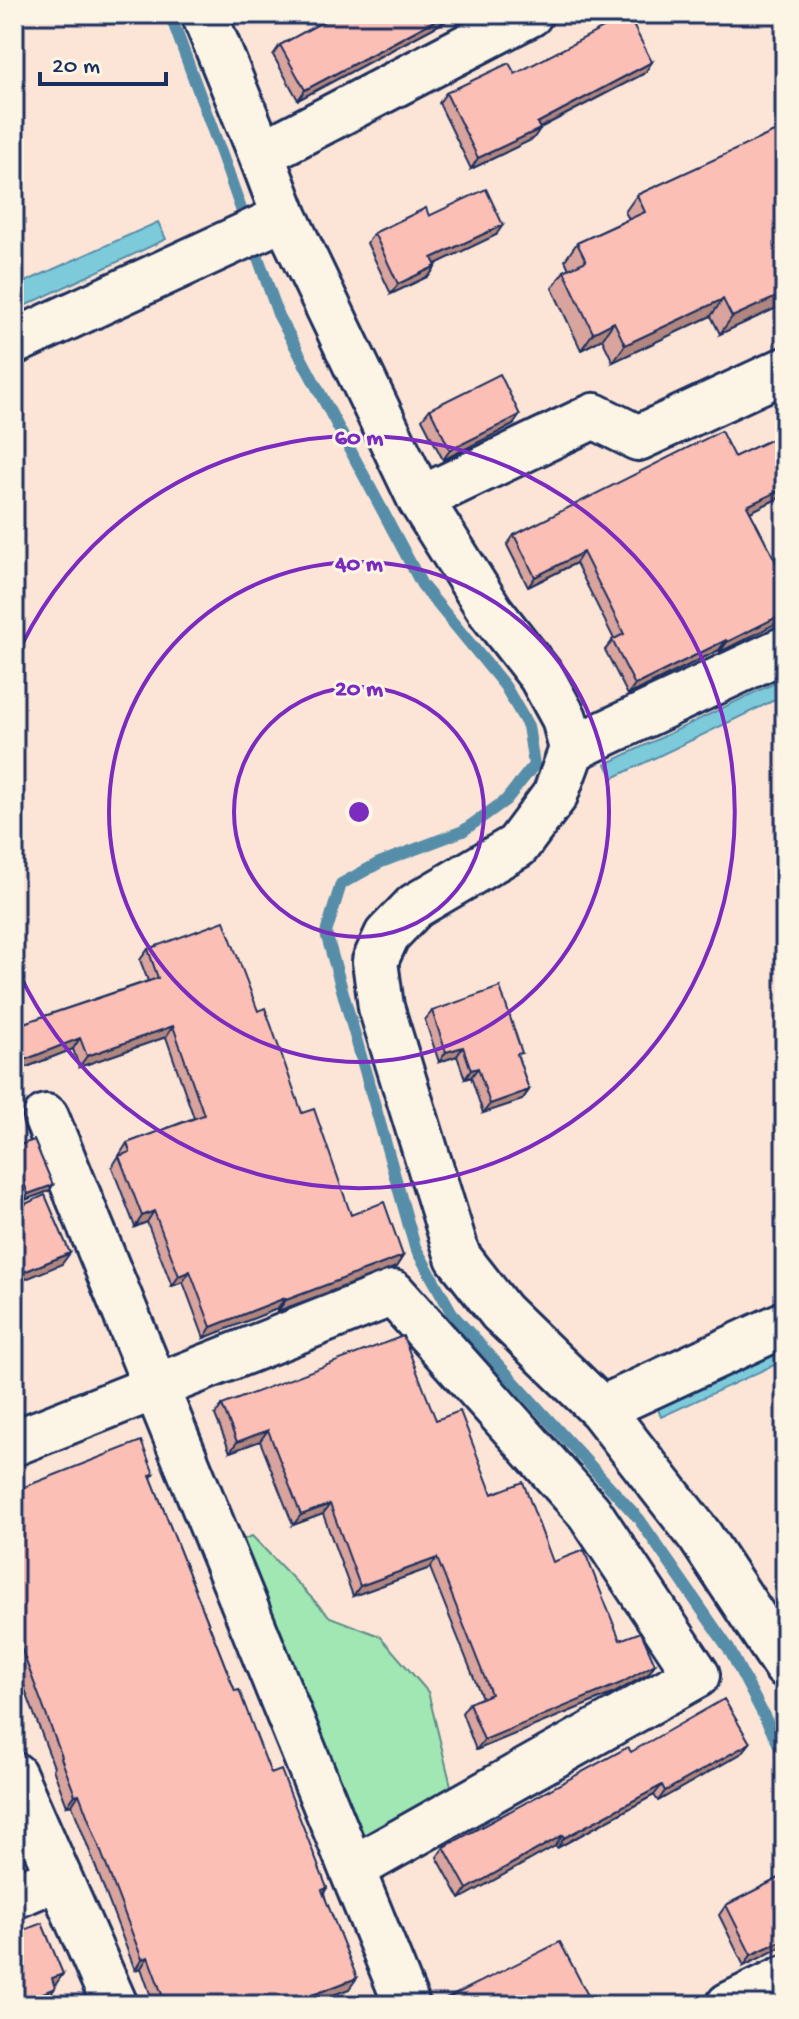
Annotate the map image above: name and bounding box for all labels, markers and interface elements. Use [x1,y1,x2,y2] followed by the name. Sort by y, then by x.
[40,36,166,86] scale bar
[52,53,100,82] text: 20 m
[335,425,383,454] text: 60 m
[334,551,383,580] text: 40 m
[335,676,383,705] text: 20 m
[345,798,373,826] centre of rings

